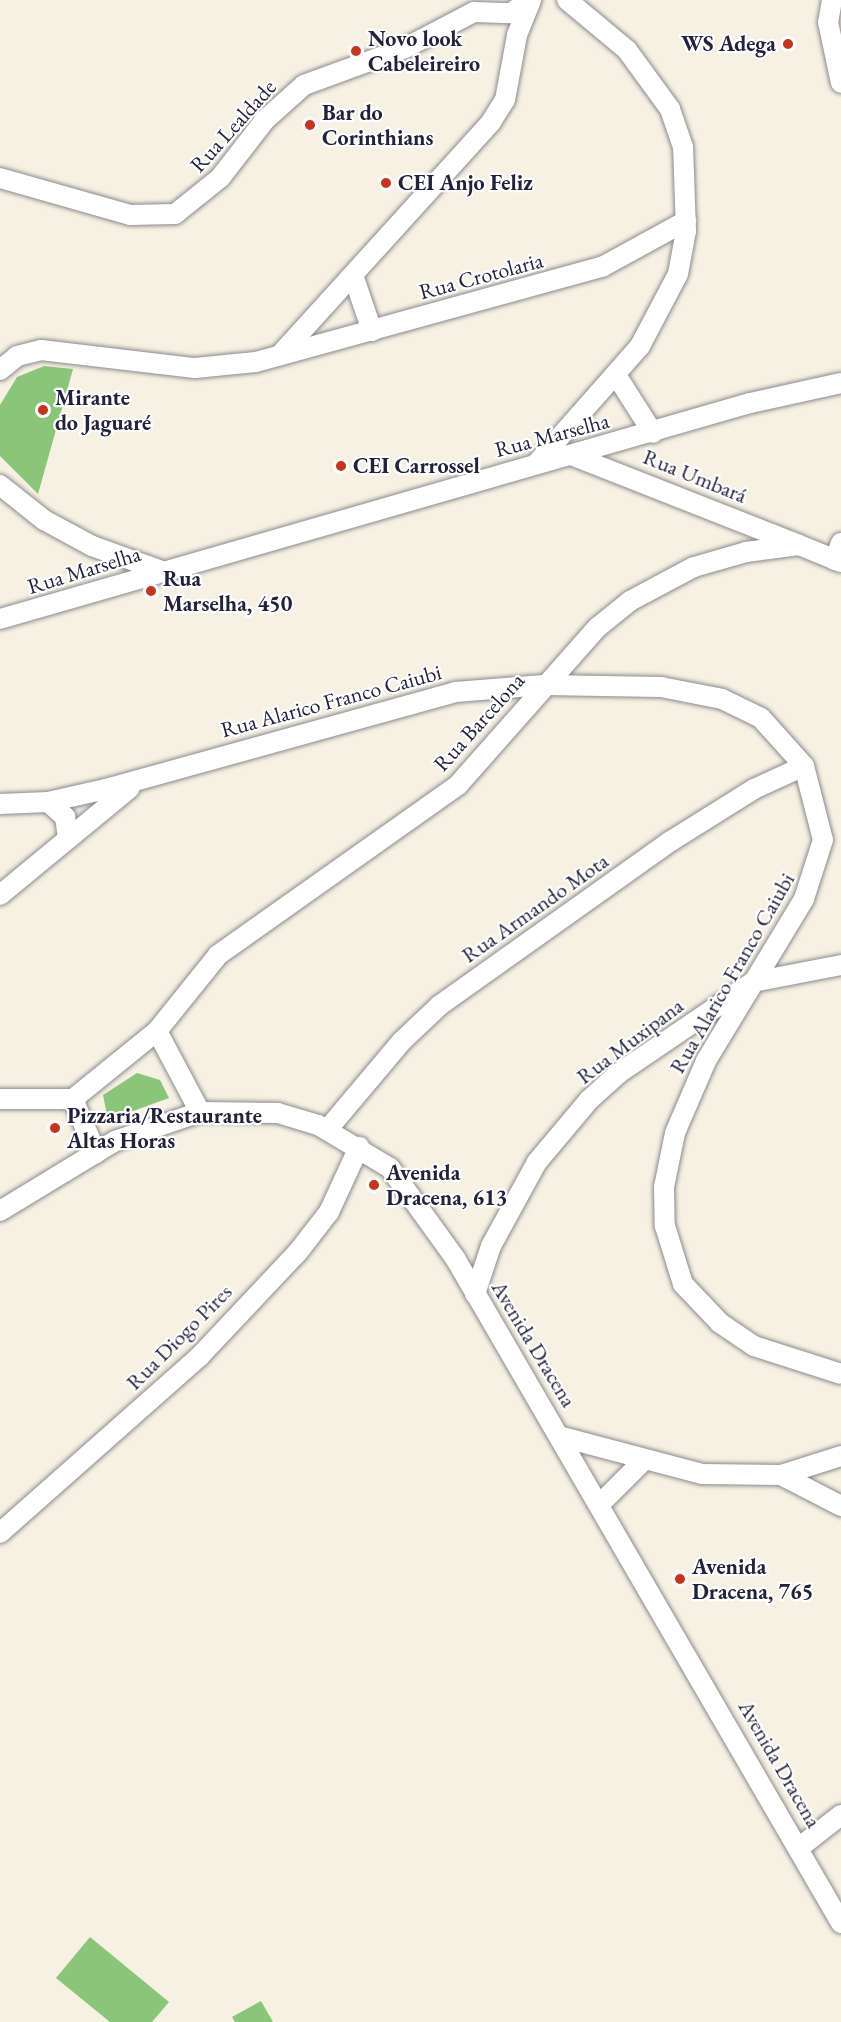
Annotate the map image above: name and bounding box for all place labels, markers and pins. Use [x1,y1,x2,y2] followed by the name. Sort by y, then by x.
[368,25,480,76] place label: Novo look Cabeleireiro
[681,31,776,57] place label: WS Adega
[781,37,795,51] marker: WS Adega
[349,44,363,58] marker: Novo look Cabeleireiro
[322,99,433,150] place label: Bar do Corinthians
[303,118,317,132] marker: Bar do Corinthians
[398,170,533,196] place label: CEI Anjo Feliz
[379,176,393,190] marker: CEI Anjo Feliz
[55,384,151,436] place label: Mirante do Jaguaré
[36,403,50,417] marker: Mirante do Jaguaré
[353,453,480,479] place label: CEI Carrossel
[334,459,348,473] marker: CEI Carrossel
[163,565,292,616] place label: Rua Marselha, 450
[144,584,158,598] marker: Rua Marselha, 450
[67,1102,262,1154] place label: Pizzaria/Restaurante Altas Horas
[48,1121,62,1135] marker: Pizzaria/Restaurante Altas Horas
[386,1159,507,1210] place label: Avenida Dracena, 613
[367,1178,381,1192] marker: Avenida Dracena, 613
[692,1553,813,1604] place label: Avenida Dracena, 765
[673,1572,687,1586] marker: Avenida Dracena, 765

